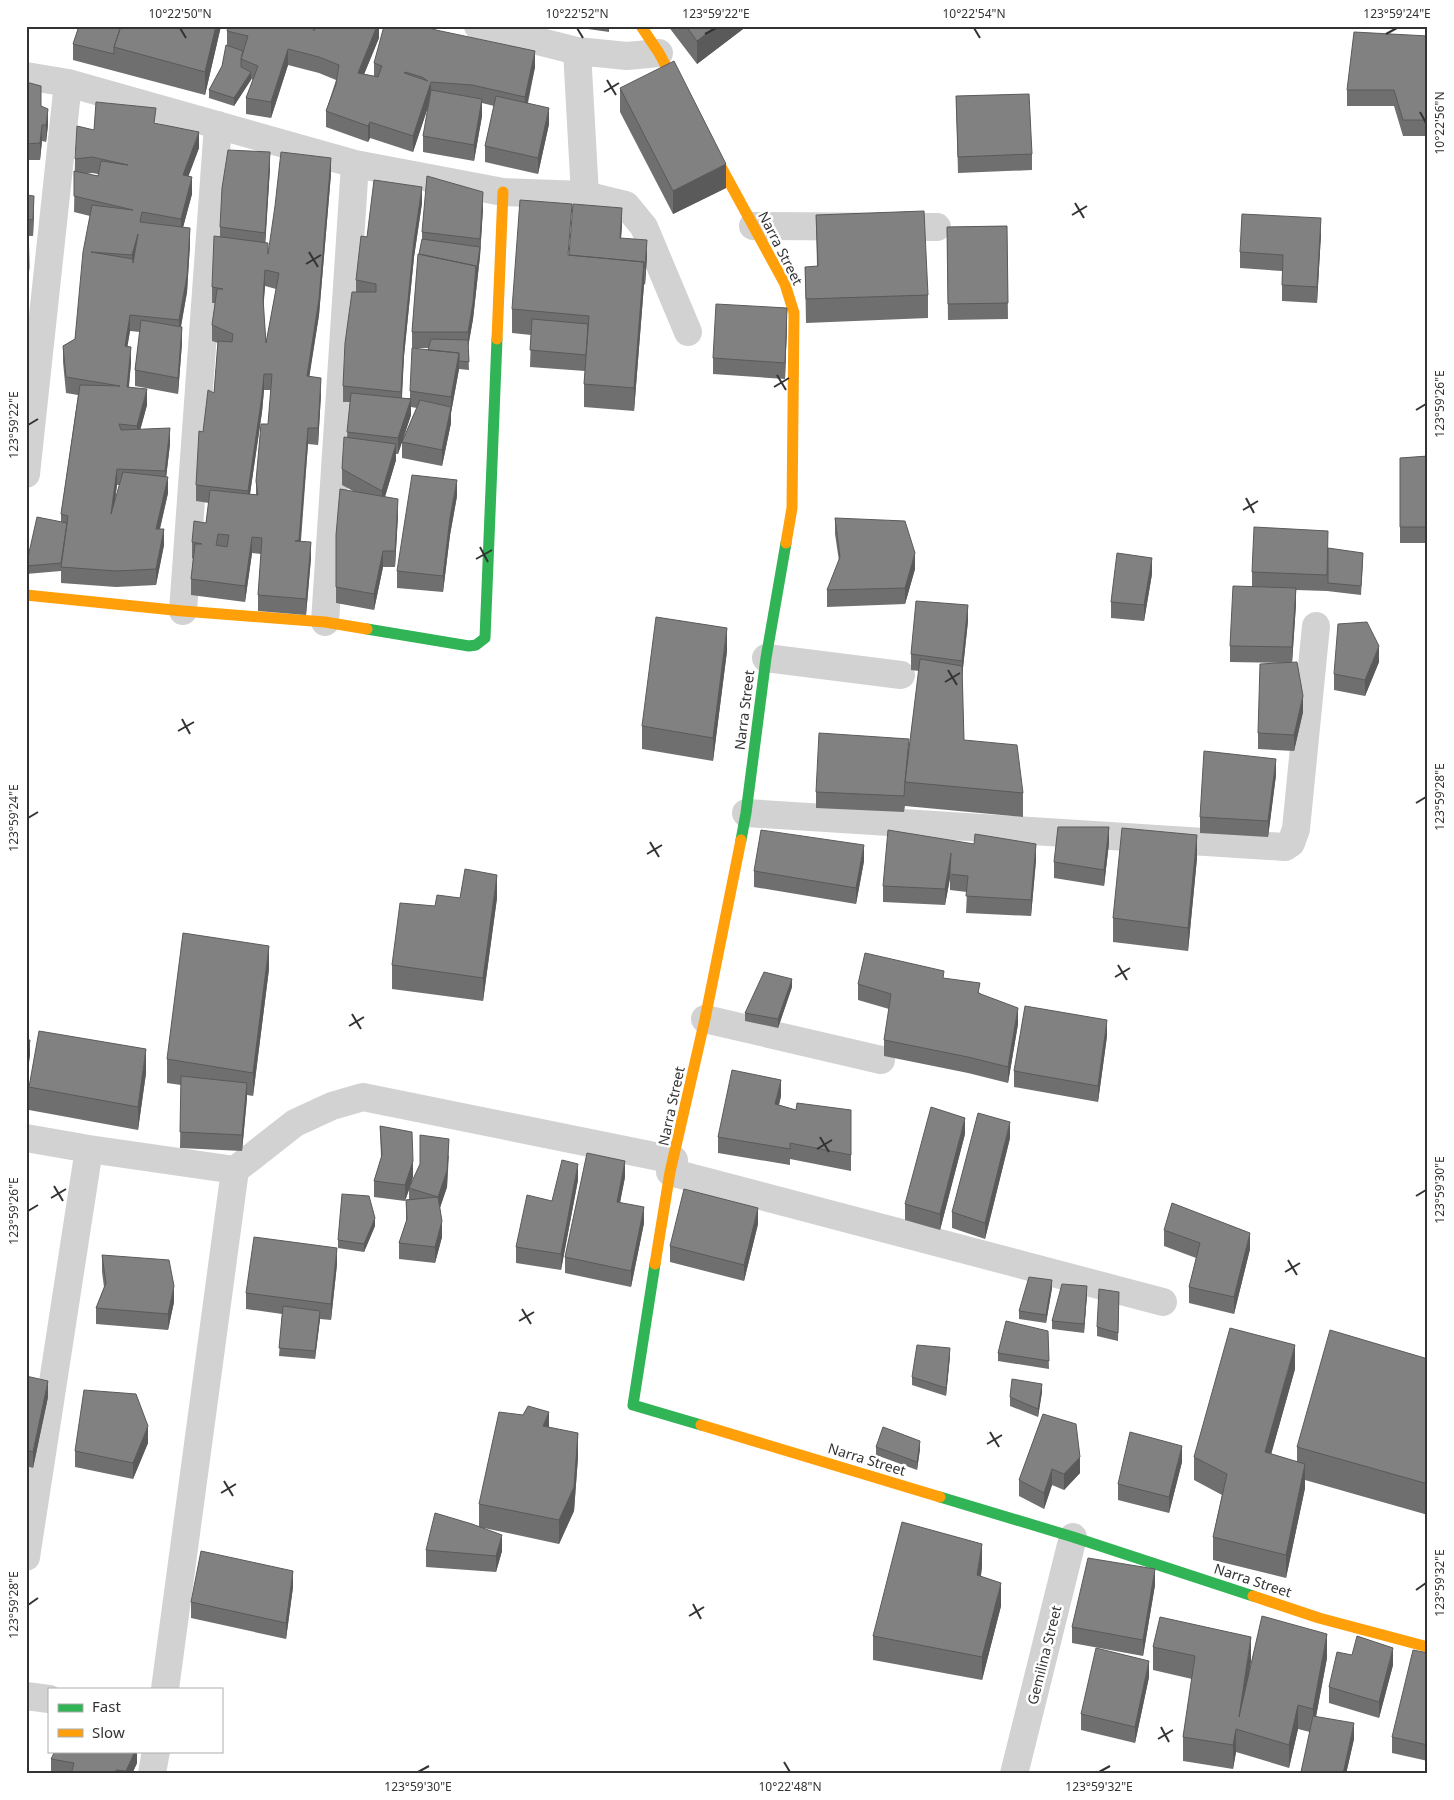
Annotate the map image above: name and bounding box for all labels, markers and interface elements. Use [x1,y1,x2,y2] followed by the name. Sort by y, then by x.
[148,5,212,22] text: 10°22'50"N
[545,5,609,22] text: 10°22'52"N
[682,5,750,22] text: 123°59'22"E
[942,5,1006,22] text: 10°22'54"N
[1363,5,1431,22] text: 123°59'24"E
[1431,91,1448,155] text: 10°22'56"N
[754,208,808,288] street label: Narra Street
[1431,370,1448,438] text: 123°59'26"E
[5,391,22,459] text: 123°59'22"E
[730,669,758,751] street label: Narra Street
[1431,763,1448,831] text: 123°59'28"E
[5,784,22,852] text: 123°59'24"E
[653,1065,689,1147] street label: Narra Street
[1431,1156,1448,1224] text: 123°59'30"E
[5,1177,22,1245] text: 123°59'26"E
[826,1438,908,1480] street label: Narra Street
[1431,1549,1448,1617] text: 123°59'32"E
[1212,1559,1294,1601] street label: Narra Street
[5,1571,22,1639] text: 123°59'28"E
[1023,1604,1065,1706] street label: Gemilina Street
[48,1688,222,1752] legend
[92,1696,121,1716] text: Fast
[92,1722,125,1742] text: Slow
[384,1778,452,1795] text: 123°59'30"E
[758,1778,822,1795] text: 10°22'48"N
[1065,1778,1133,1795] text: 123°59'32"E

